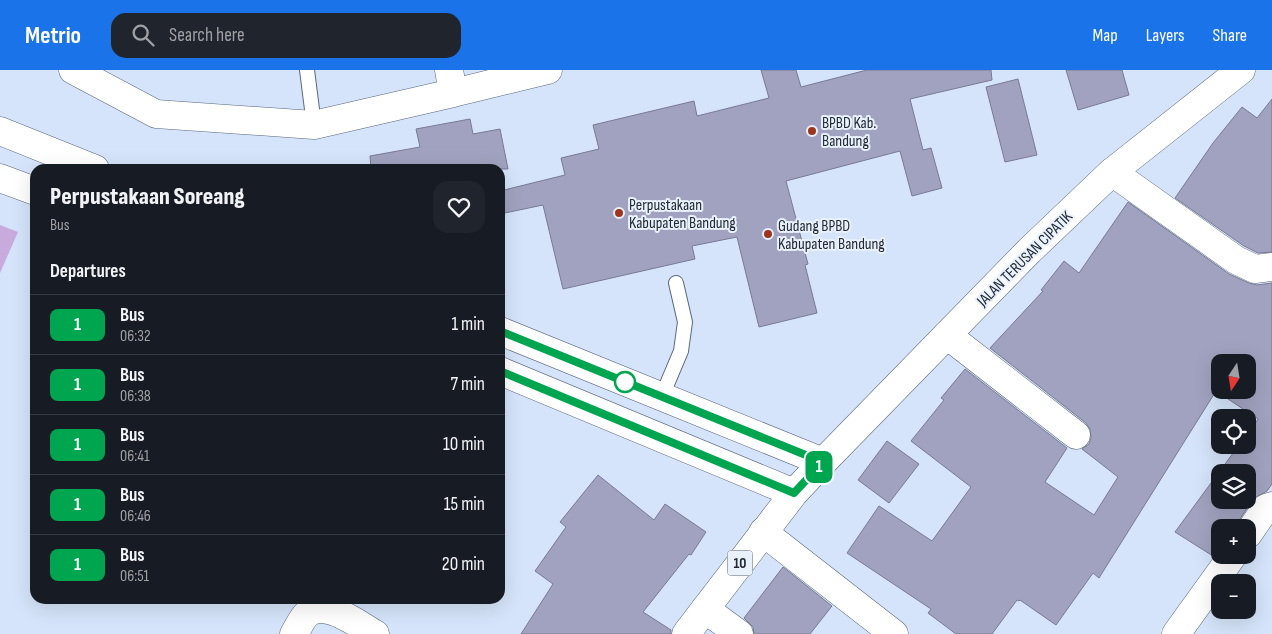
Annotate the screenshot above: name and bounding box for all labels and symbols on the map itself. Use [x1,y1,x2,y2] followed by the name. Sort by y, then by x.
[822,114,876,151] place label: BPBD Kab. Bandung
[806,125,818,137] marker: BPBD Kab. Bandung
[629,196,736,233] place label: Perpustakaan Kabupaten Bandung
[613,207,625,219] marker: Perpustakaan Kabupaten Bandung
[973,207,1077,311] street label: JALAN TERUSAN CIPATIK
[778,217,885,254] place label: Gudang BPBD Kabupaten Bandung
[762,228,774,240] marker: Gudang BPBD Kabupaten Bandung
[1211,354,1256,399] north arrow
[614,371,636,393] unlabelled marker
[803,451,835,483] line badge: 1
[728,550,752,576] road number: 10

